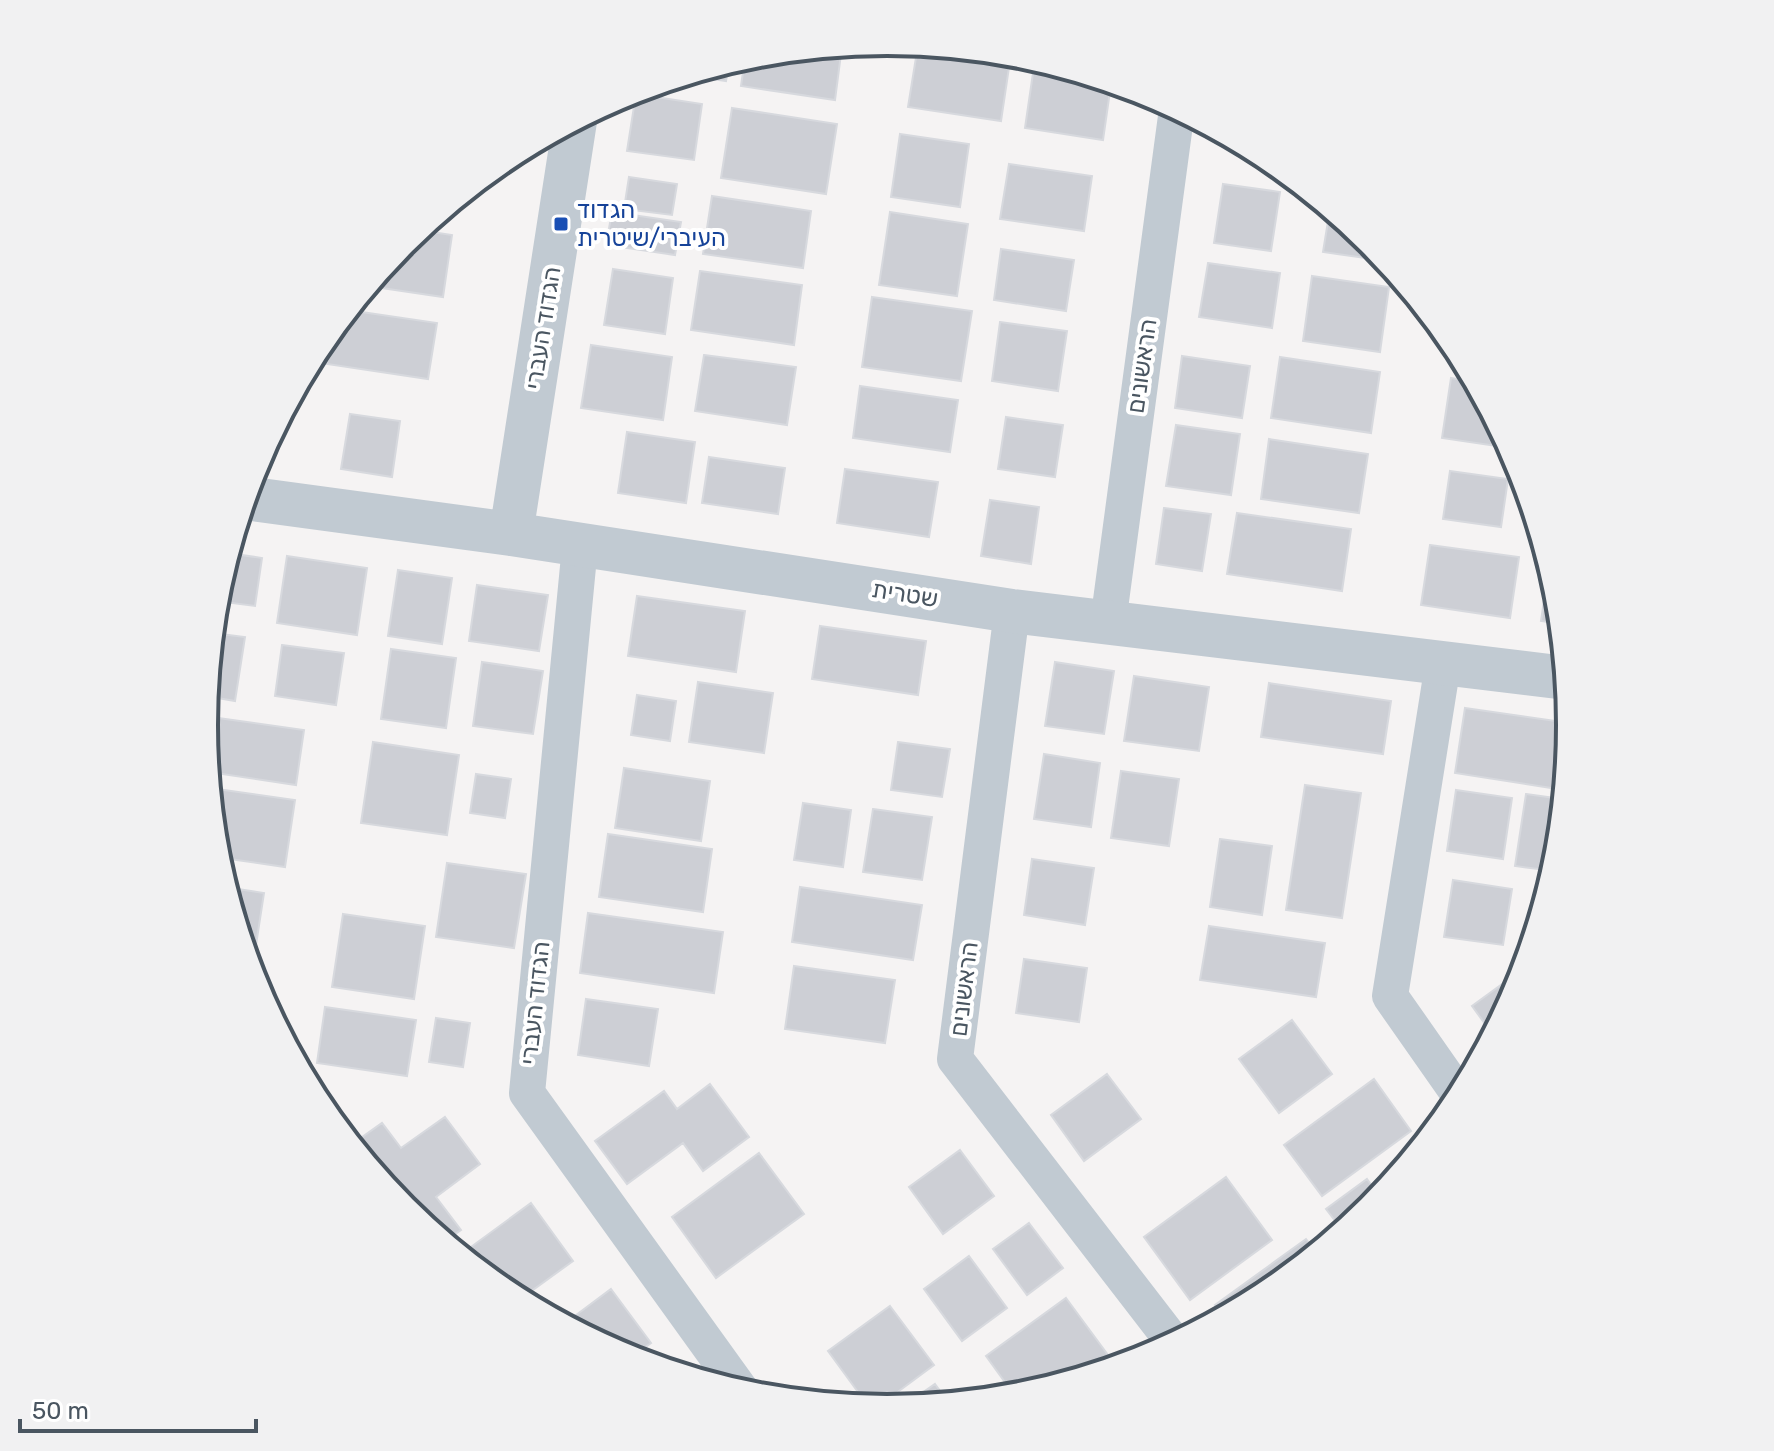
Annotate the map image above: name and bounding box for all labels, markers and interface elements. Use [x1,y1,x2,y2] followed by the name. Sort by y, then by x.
[577,196,726,252] place label: הגדוד העיברי/שיטרית
[552,215,570,233] marker: הגדוד העיברי/שיטרית
[519,265,567,391] street label: הגדוד העברי
[1122,317,1162,415] street label: הראשונים
[870,575,940,613] street label: שטרית
[515,940,555,1066] street label: הגדוד העברי
[944,940,984,1038] street label: הראשונים
[20,1383,256,1433] scale bar
[32,1397,89,1425] text: 50 m

